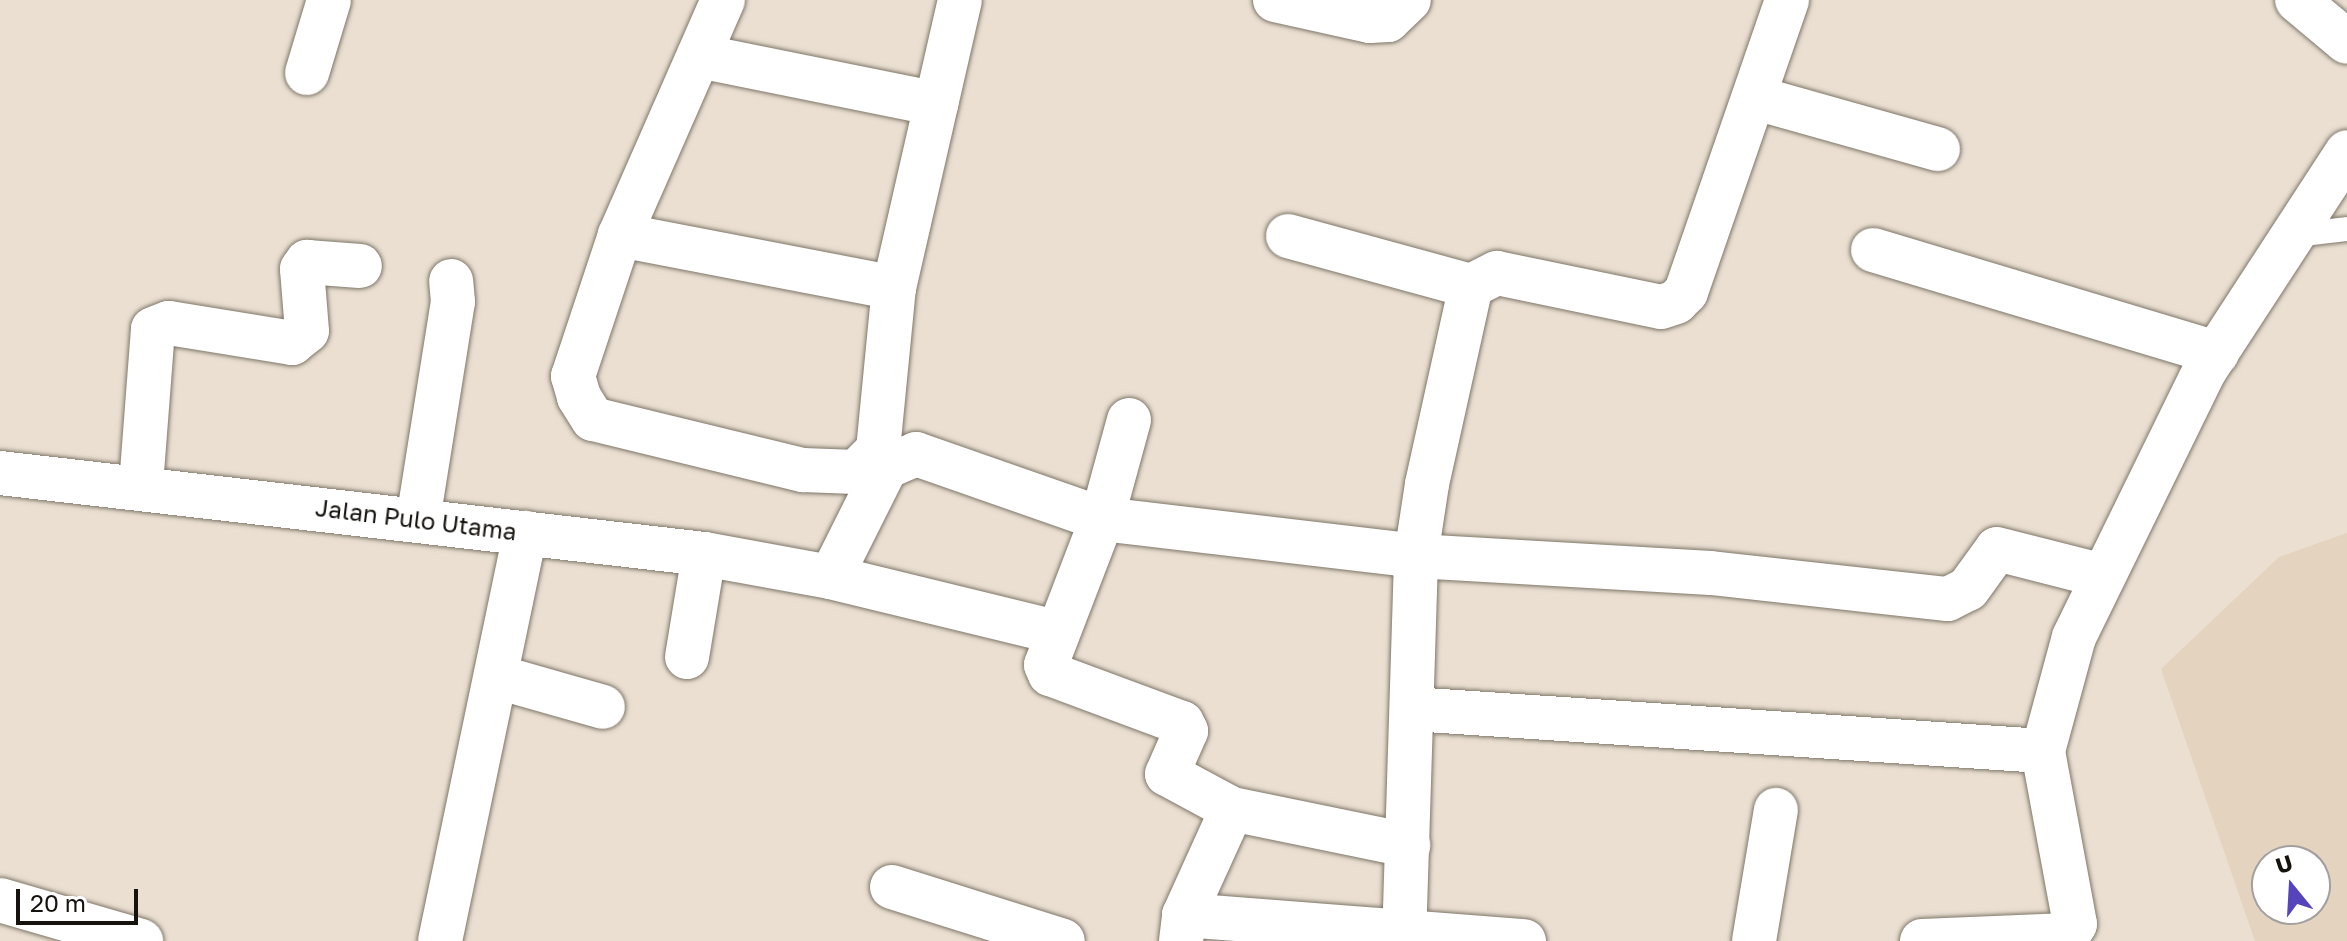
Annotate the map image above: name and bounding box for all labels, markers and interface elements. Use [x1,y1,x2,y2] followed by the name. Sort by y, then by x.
[314,492,518,546] street label: Jalan Pulo Utama
[2251,845,2331,925] north arrow
[2272,848,2296,879] text: U
[20,873,142,923] scale bar
[30,888,86,917] text: 20 m

